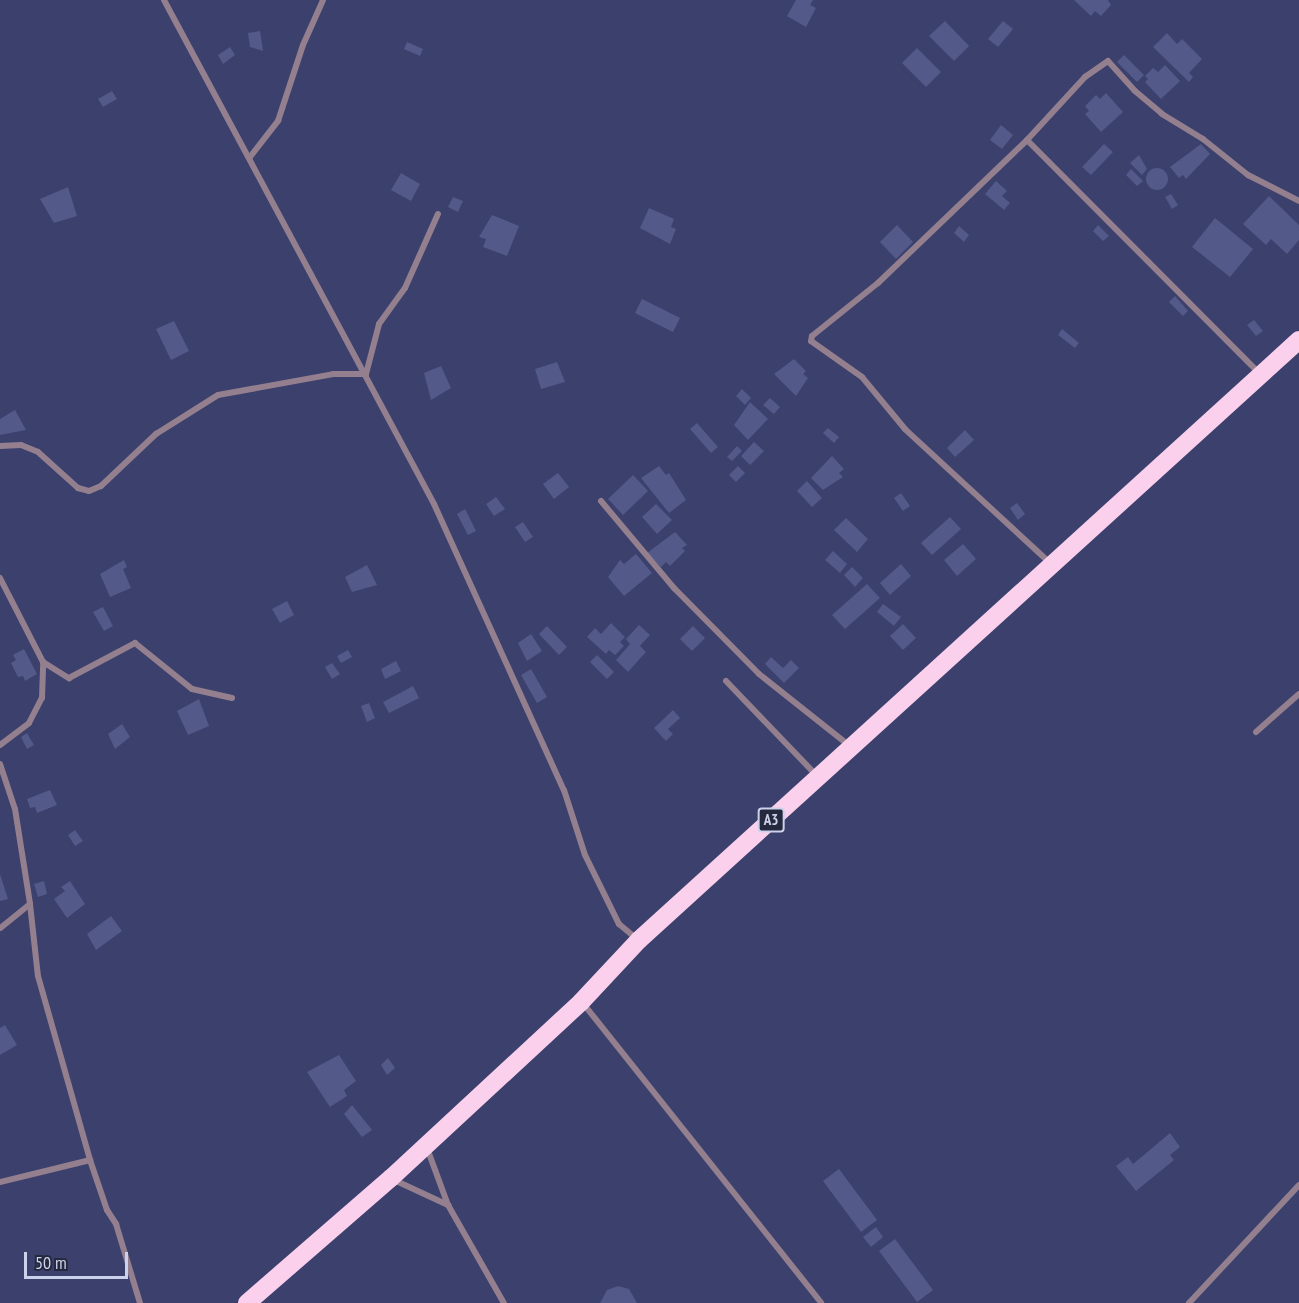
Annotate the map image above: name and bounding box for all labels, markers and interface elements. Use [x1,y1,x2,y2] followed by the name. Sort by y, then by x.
[758,808,784,832] road number: A3
[27,1240,130,1278] scale bar
[35,1251,67,1274] text: 50 m

